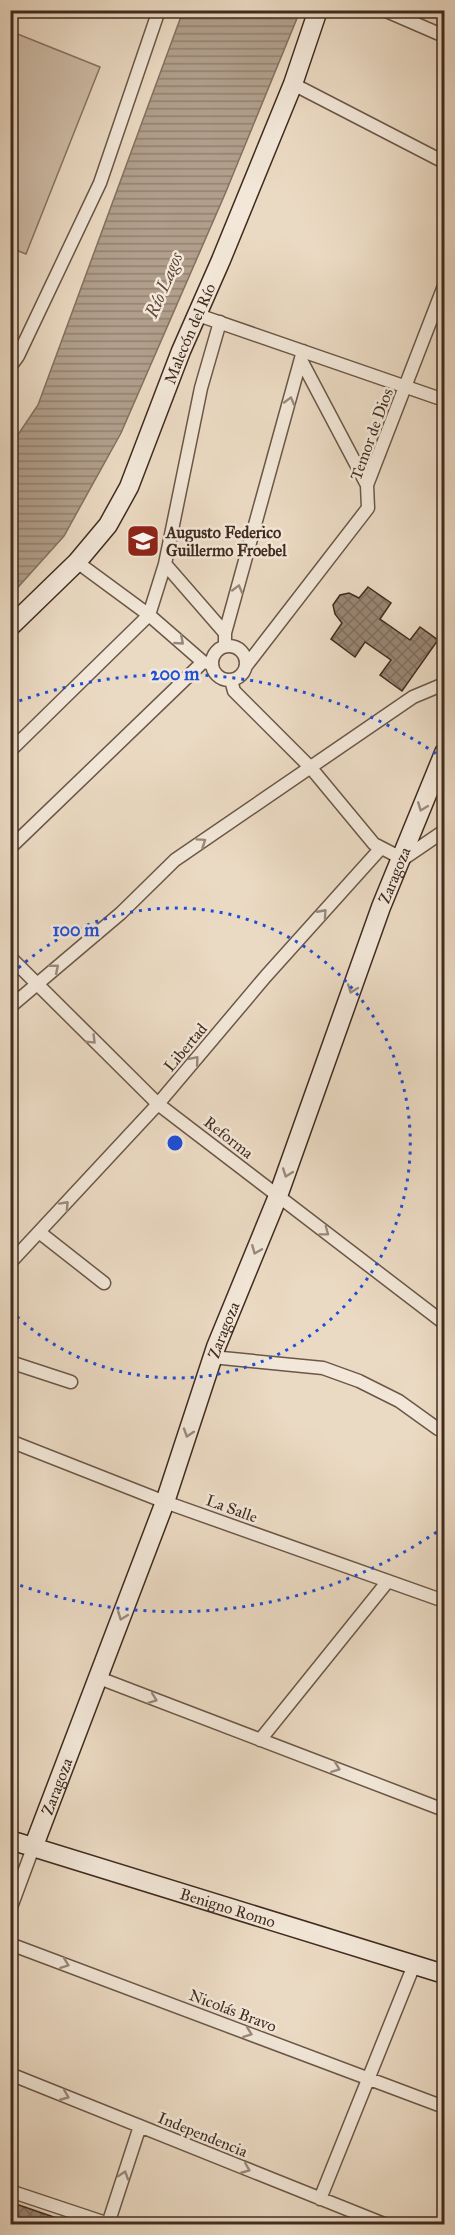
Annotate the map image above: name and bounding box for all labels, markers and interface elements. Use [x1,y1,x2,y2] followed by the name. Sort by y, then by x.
[140,248,188,322] water label: Río Lagos
[160,280,220,387] street label: Malecón del Río
[346,385,397,483] street label: Temor de Dios
[282,396,295,406] one-way arrow
[125,523,161,559] school or university icon: Augusto Federico Guillermo Froebel
[165,523,287,560] place label: Augusto Federico Guillermo Froebel
[230,584,243,594] one-way arrow
[173,634,183,645] one-way arrow
[151,663,200,685] text: 200 m
[417,801,429,812] one-way arrow
[196,838,207,849] one-way arrow
[374,844,415,906] street label: Zaragoza
[316,909,327,920] one-way arrow
[53,919,100,941] text: 100 m
[48,965,59,976] one-way arrow
[347,983,360,994] one-way arrow
[160,1019,211,1075] street label: Libertad
[85,1033,96,1044] one-way arrow
[188,1056,199,1067] one-way arrow
[200,1112,257,1163] street label: Reforma
[165,1133,185,1153] centre of rings
[281,1167,294,1178] one-way arrow
[58,1201,69,1212] one-way arrow
[318,1224,329,1235] one-way arrow
[251,1244,263,1255] one-way arrow
[204,1299,244,1361] street label: Zaragoza
[183,1427,195,1438] one-way arrow
[204,1490,260,1527] street label: La Salle
[117,1610,129,1621] one-way arrow
[147,1692,158,1704] one-way arrow
[38,1755,77,1818] street label: Zaragoza
[330,1761,340,1774] one-way arrow
[178,1884,278,1931] street label: Benigno Romo
[59,1957,70,1970] one-way arrow
[186,1985,279,2036] street label: Nicolás Bravo
[242,2025,253,2038] one-way arrow
[58,2089,69,2101] one-way arrow
[155,2108,251,2161] street label: Independencia
[239,2162,250,2174] one-way arrow
[117,2170,129,2181] one-way arrow

